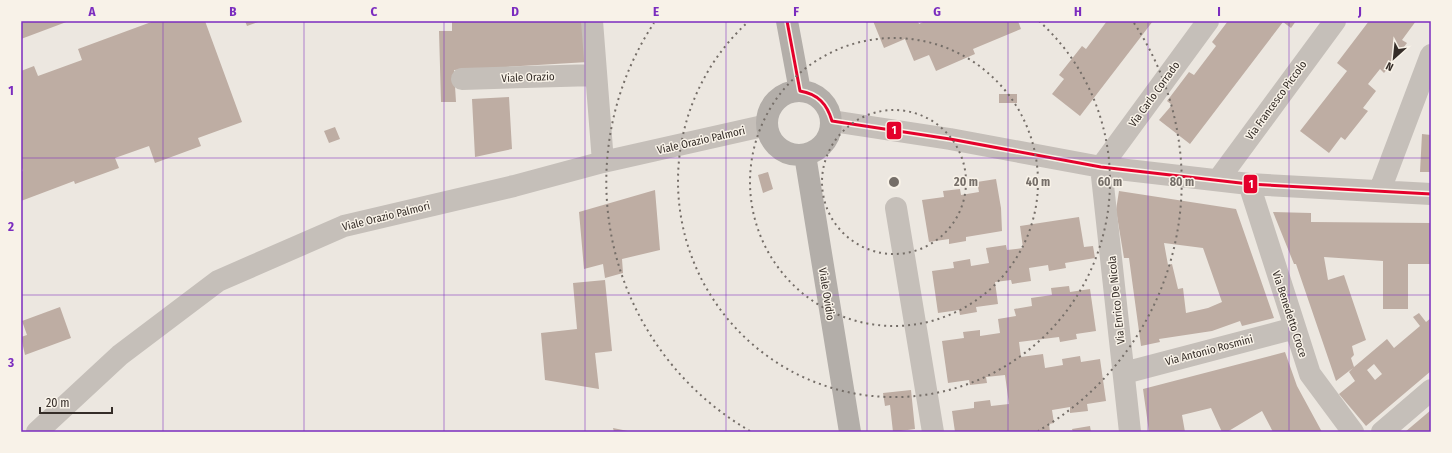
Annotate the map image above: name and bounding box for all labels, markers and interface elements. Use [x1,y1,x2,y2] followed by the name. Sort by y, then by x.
[87,4,96,19] text: A
[229,4,237,19] text: B
[371,4,378,19] text: C
[511,4,519,19] text: D
[653,4,659,19] text: E
[793,4,799,19] text: F
[933,4,941,19] text: G
[1074,4,1082,19] text: H
[1217,4,1221,19] text: I
[1357,4,1362,19] text: J
[1374,38,1414,78] north arrow
[1243,58,1310,143] street label: Via Francesco Piccolo
[1126,59,1183,130] street label: Via Carlo Corrado
[1384,59,1396,74] text: N
[501,70,555,85] street label: Viale Orazio
[8,83,14,98] text: 1
[886,121,902,140] line badge: 1
[656,124,747,157] street label: Viale Orazio Palmori
[892,124,896,137] text: 1
[1243,174,1258,194] line badge: 1
[887,175,901,189] centre of rings
[953,175,978,189] text: 20 m
[1026,175,1050,189] text: 40 m
[1098,175,1122,189] text: 60 m
[1170,175,1194,189] text: 80 m
[1249,178,1253,191] text: 1
[341,199,432,234] street label: Viale Orazio Palmori
[7,219,14,234] text: 2
[1105,255,1128,345] street label: Via Enrico De Nicola
[816,267,837,322] street label: Viale Ovidio
[1269,269,1310,359] street label: Via Benedetto Croce
[1164,332,1255,368] street label: Via Antonio Rosmini
[7,355,14,370] text: 3
[40,389,112,415] scale bar
[46,396,70,410] text: 20 m

